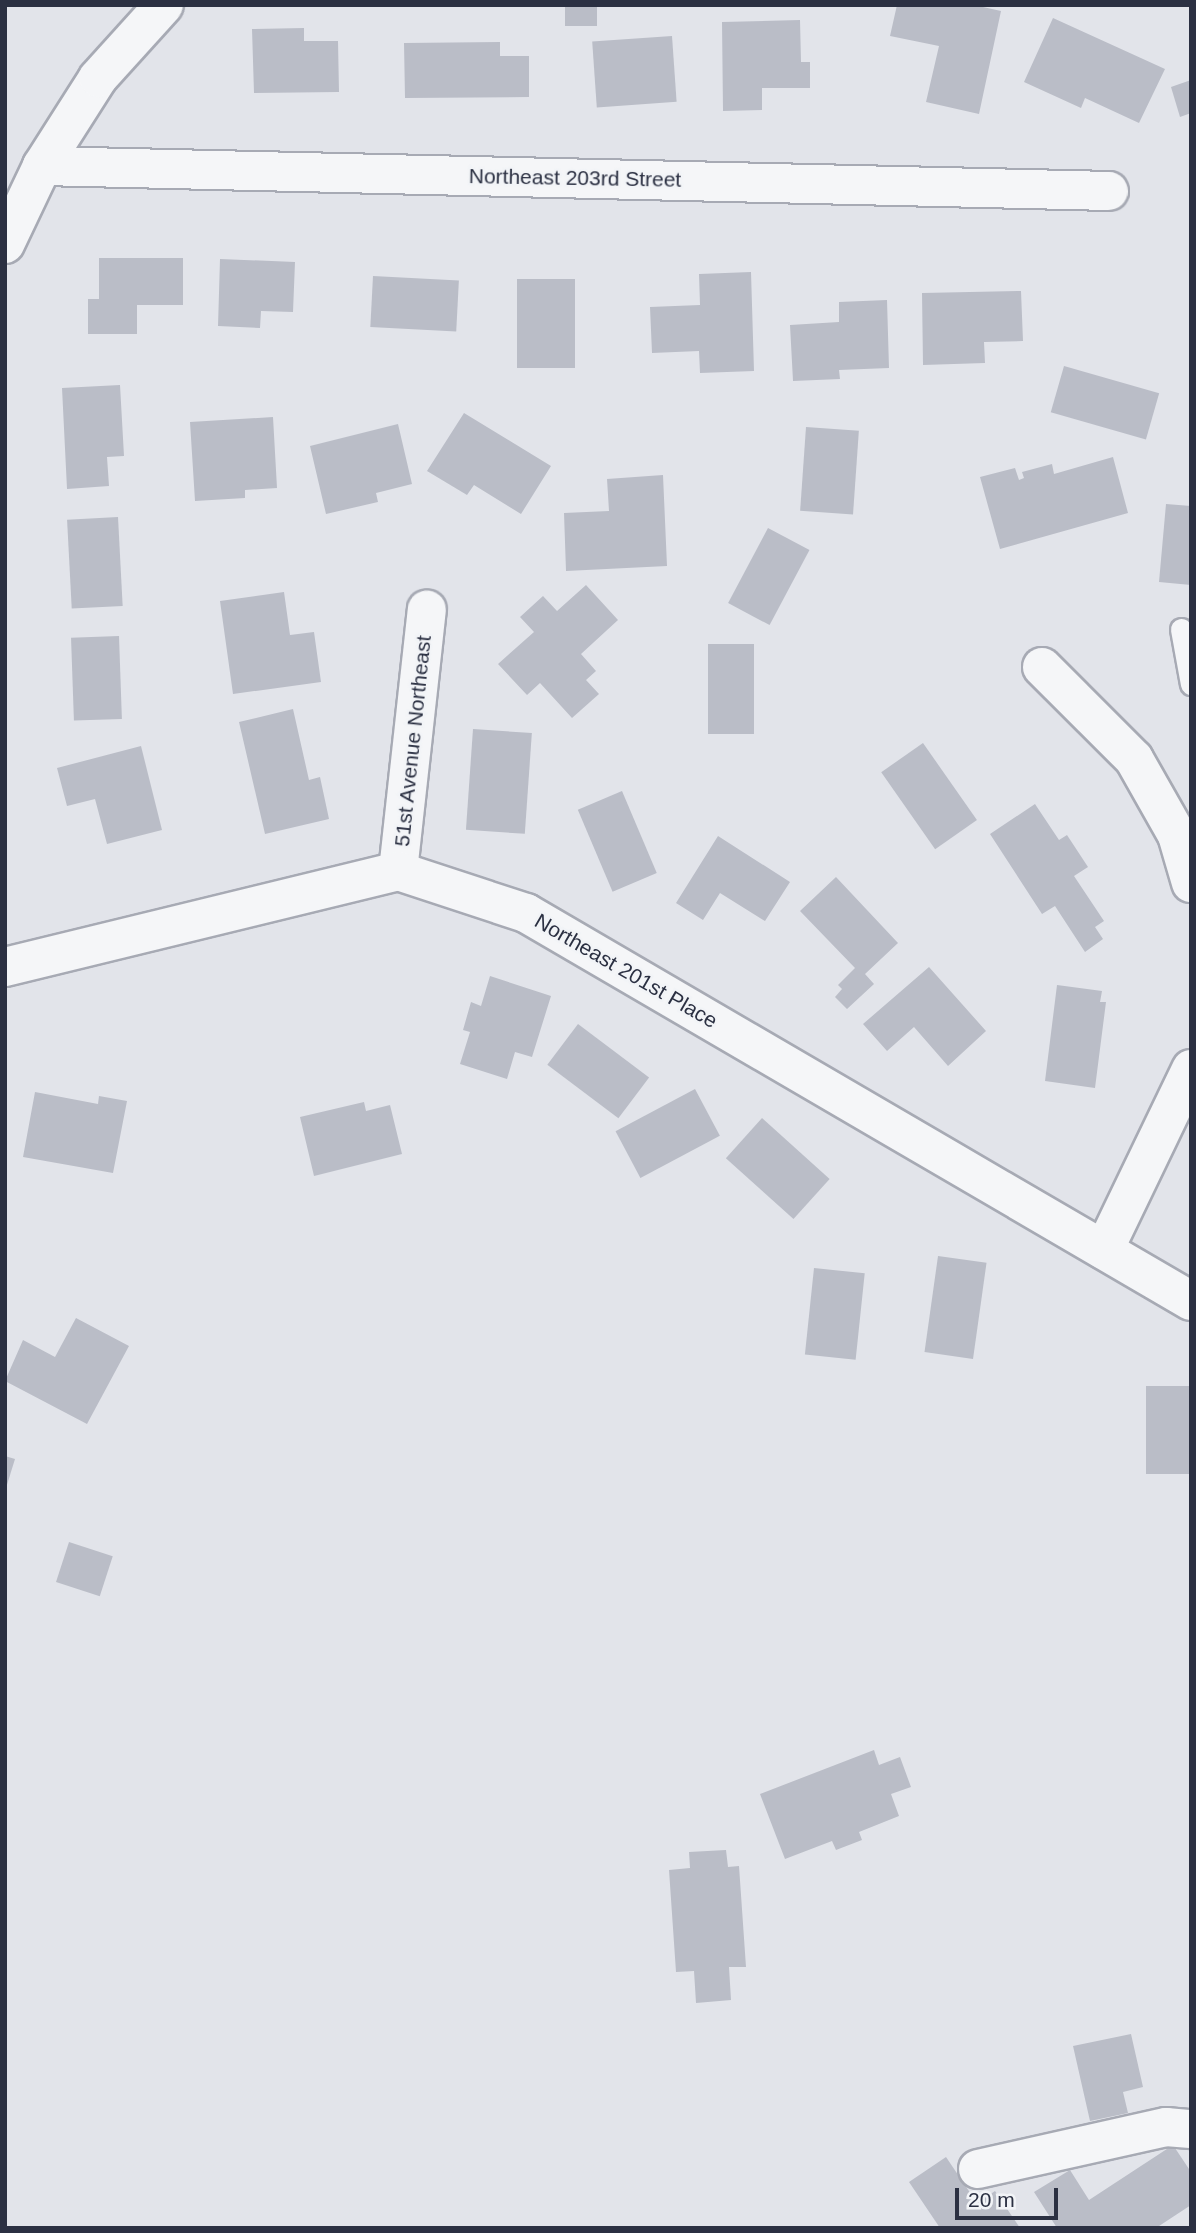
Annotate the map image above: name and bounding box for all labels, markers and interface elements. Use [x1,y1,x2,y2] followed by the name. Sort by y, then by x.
[469,164,681,192] street label: Northeast 203rd Street
[389,634,437,848] street label: 51st Avenue Northeast
[530,908,722,1034] street label: Northeast 201st Place
[958,2174,1061,2218] scale bar
[968,2188,1015,2211] text: 20 m

